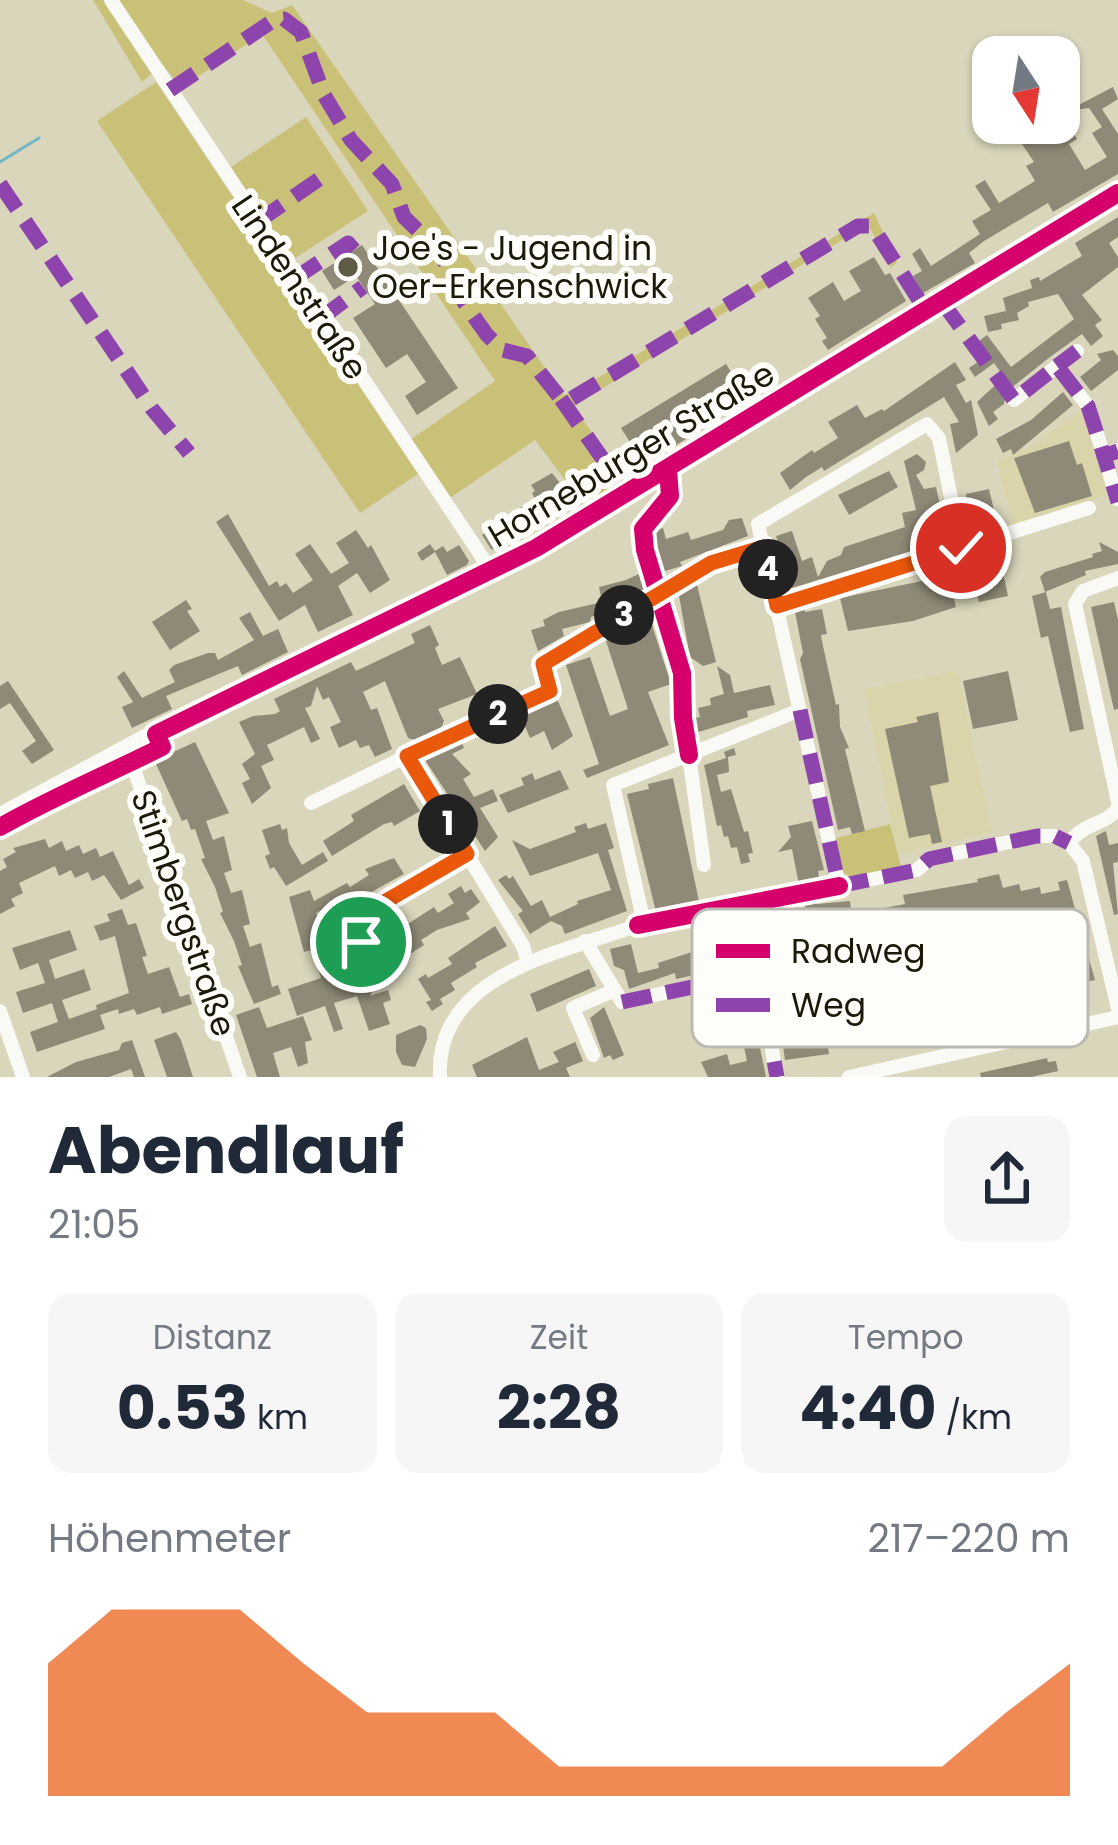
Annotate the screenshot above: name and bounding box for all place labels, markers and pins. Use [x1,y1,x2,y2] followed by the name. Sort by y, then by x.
[372,225,667,310] place label: Joe's - Jugend in Oer-Erkenschwick
[335,254,361,280] marker: Joe's - Jugend in Oer-Erkenschwick
[910,497,1012,599] pin
[738,539,798,599] pin: 4
[594,585,654,645] pin: 3
[468,684,528,744] pin: 2
[418,794,478,854] pin: 1
[310,891,412,993] pin

